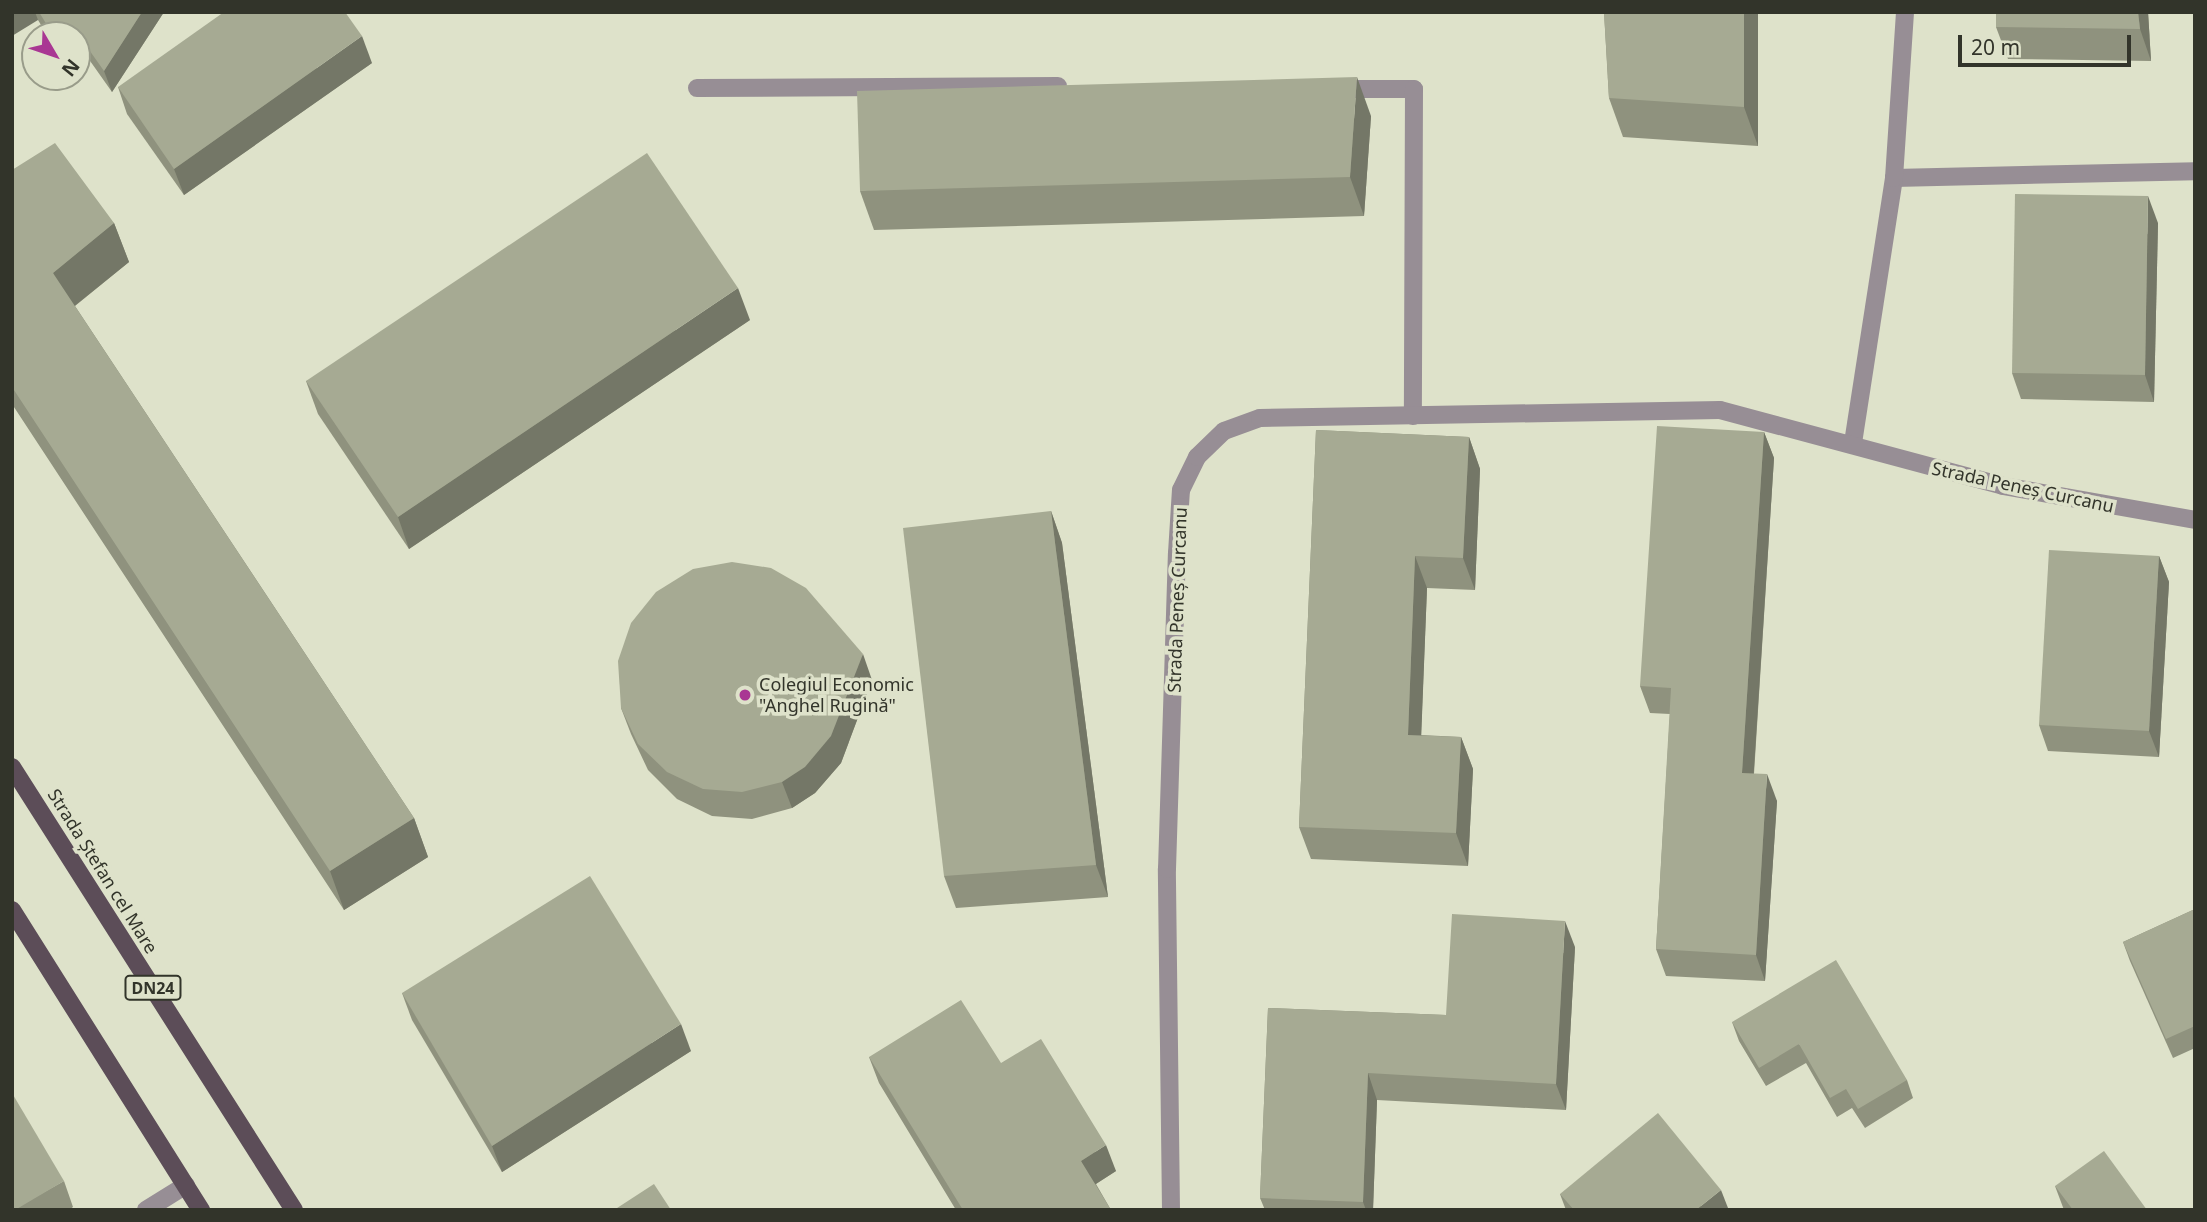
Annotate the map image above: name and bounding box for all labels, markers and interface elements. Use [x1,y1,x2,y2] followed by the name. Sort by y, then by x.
[21,21,91,91] north arrow
[1962,21,2135,65] scale bar
[1971,33,2020,61] text: 20 m
[56,54,86,82] text: N
[1930,457,2116,517] street label: Strada Peneș Curcanu
[1163,507,1191,693] street label: Strada Peneș Curcanu
[759,674,914,716] place label: Colegiul Economic "Anghel Rugină"
[737,687,753,703] marker: Colegiul Economic "Anghel Rugină"
[44,785,162,957] street label: Strada Ștefan cel Mare
[123,976,183,1000] road number: DN24

